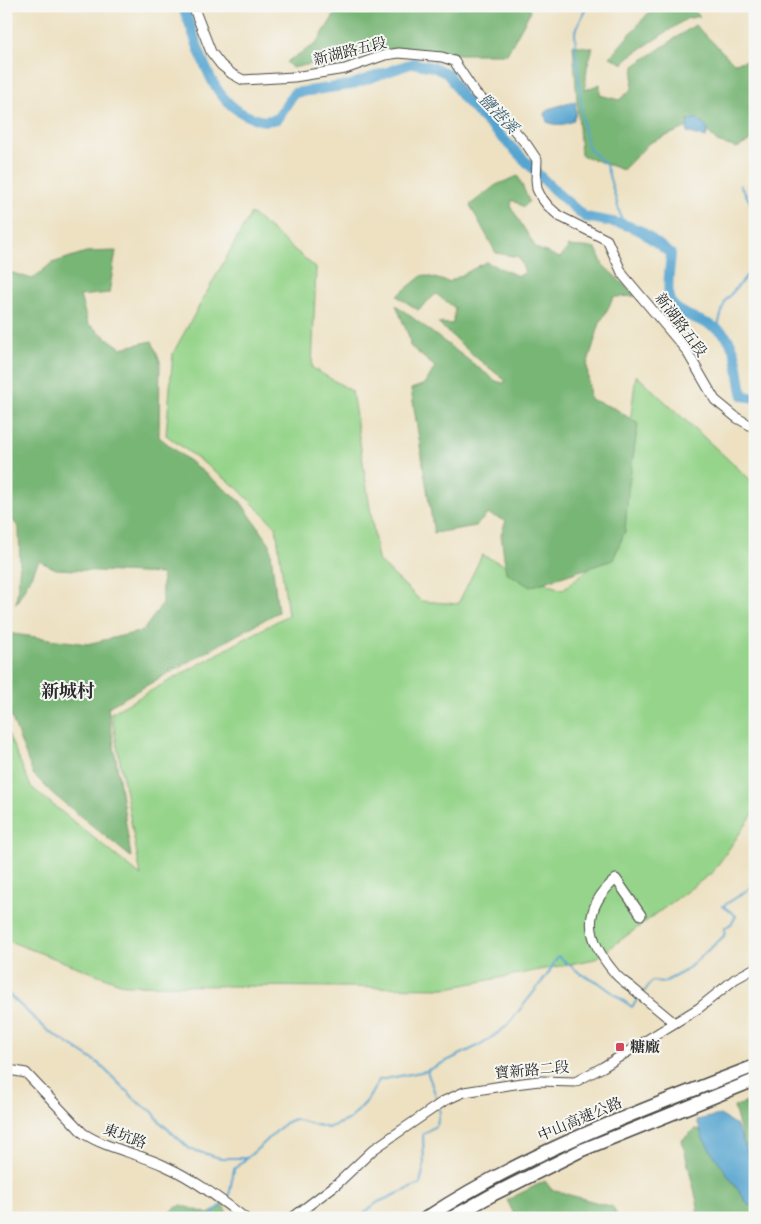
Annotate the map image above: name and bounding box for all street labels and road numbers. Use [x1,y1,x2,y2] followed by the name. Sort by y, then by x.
[311,33,389,70] street label: 新湖路五段
[650,290,711,361] street label: 新湖路五段
[494,1058,570,1083] street label: 寶新路二段
[535,1093,625,1146] street label: 中山高速公路
[100,1120,149,1153] street label: 東坑路

